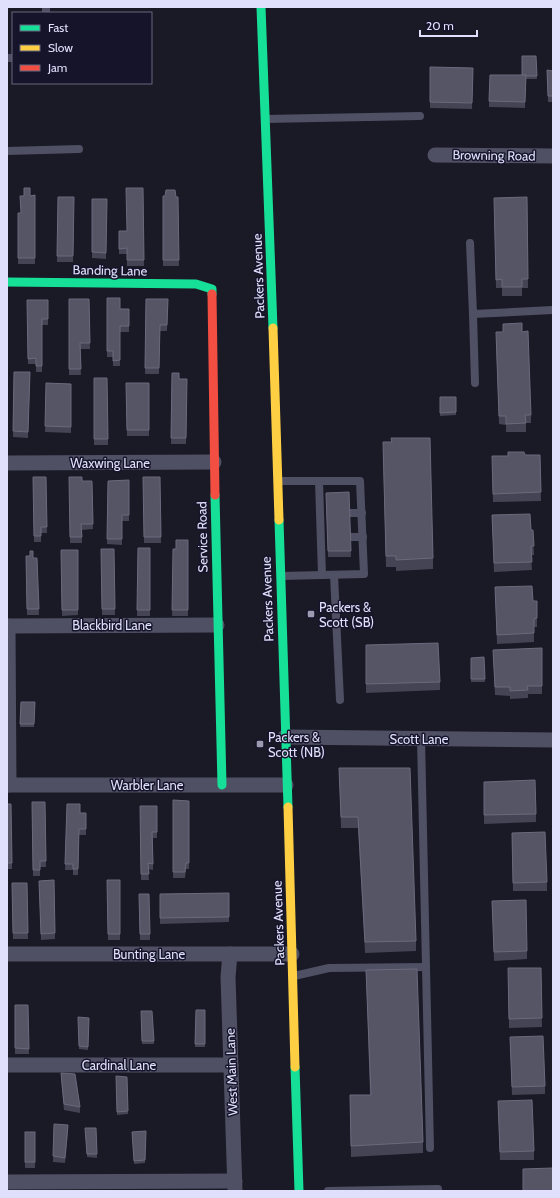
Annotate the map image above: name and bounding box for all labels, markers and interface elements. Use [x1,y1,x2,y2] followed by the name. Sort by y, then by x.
[12,12,152,84] legend
[420,12,477,38] scale bar
[426,18,454,33] text: 20 m
[48,20,68,35] text: Fast
[48,40,73,55] text: Slow
[47,60,67,75] text: Jam
[452,146,536,164] street label: Browning Road
[249,233,267,319] street label: Packers Avenue
[73,261,148,279] street label: Banding Lane
[70,455,150,471] street label: Waxwing Lane
[193,501,211,573] street label: Service Road
[258,556,276,642] street label: Packers Avenue
[319,599,374,630] place label: Packers & Scott (SB)
[306,609,316,619] marker: Packers & Scott (SB)
[72,617,152,633] street label: Blackbird Lane
[268,729,325,760] place label: Packers & Scott (NB)
[390,731,449,747] street label: Scott Lane
[255,739,265,749] marker: Packers & Scott (NB)
[111,777,184,793] street label: Warbler Lane
[269,880,287,966] street label: Packers Avenue
[113,946,185,962] street label: Bunting Lane
[221,1028,241,1116] street label: West Main Lane
[82,1057,157,1073] street label: Cardinal Lane

